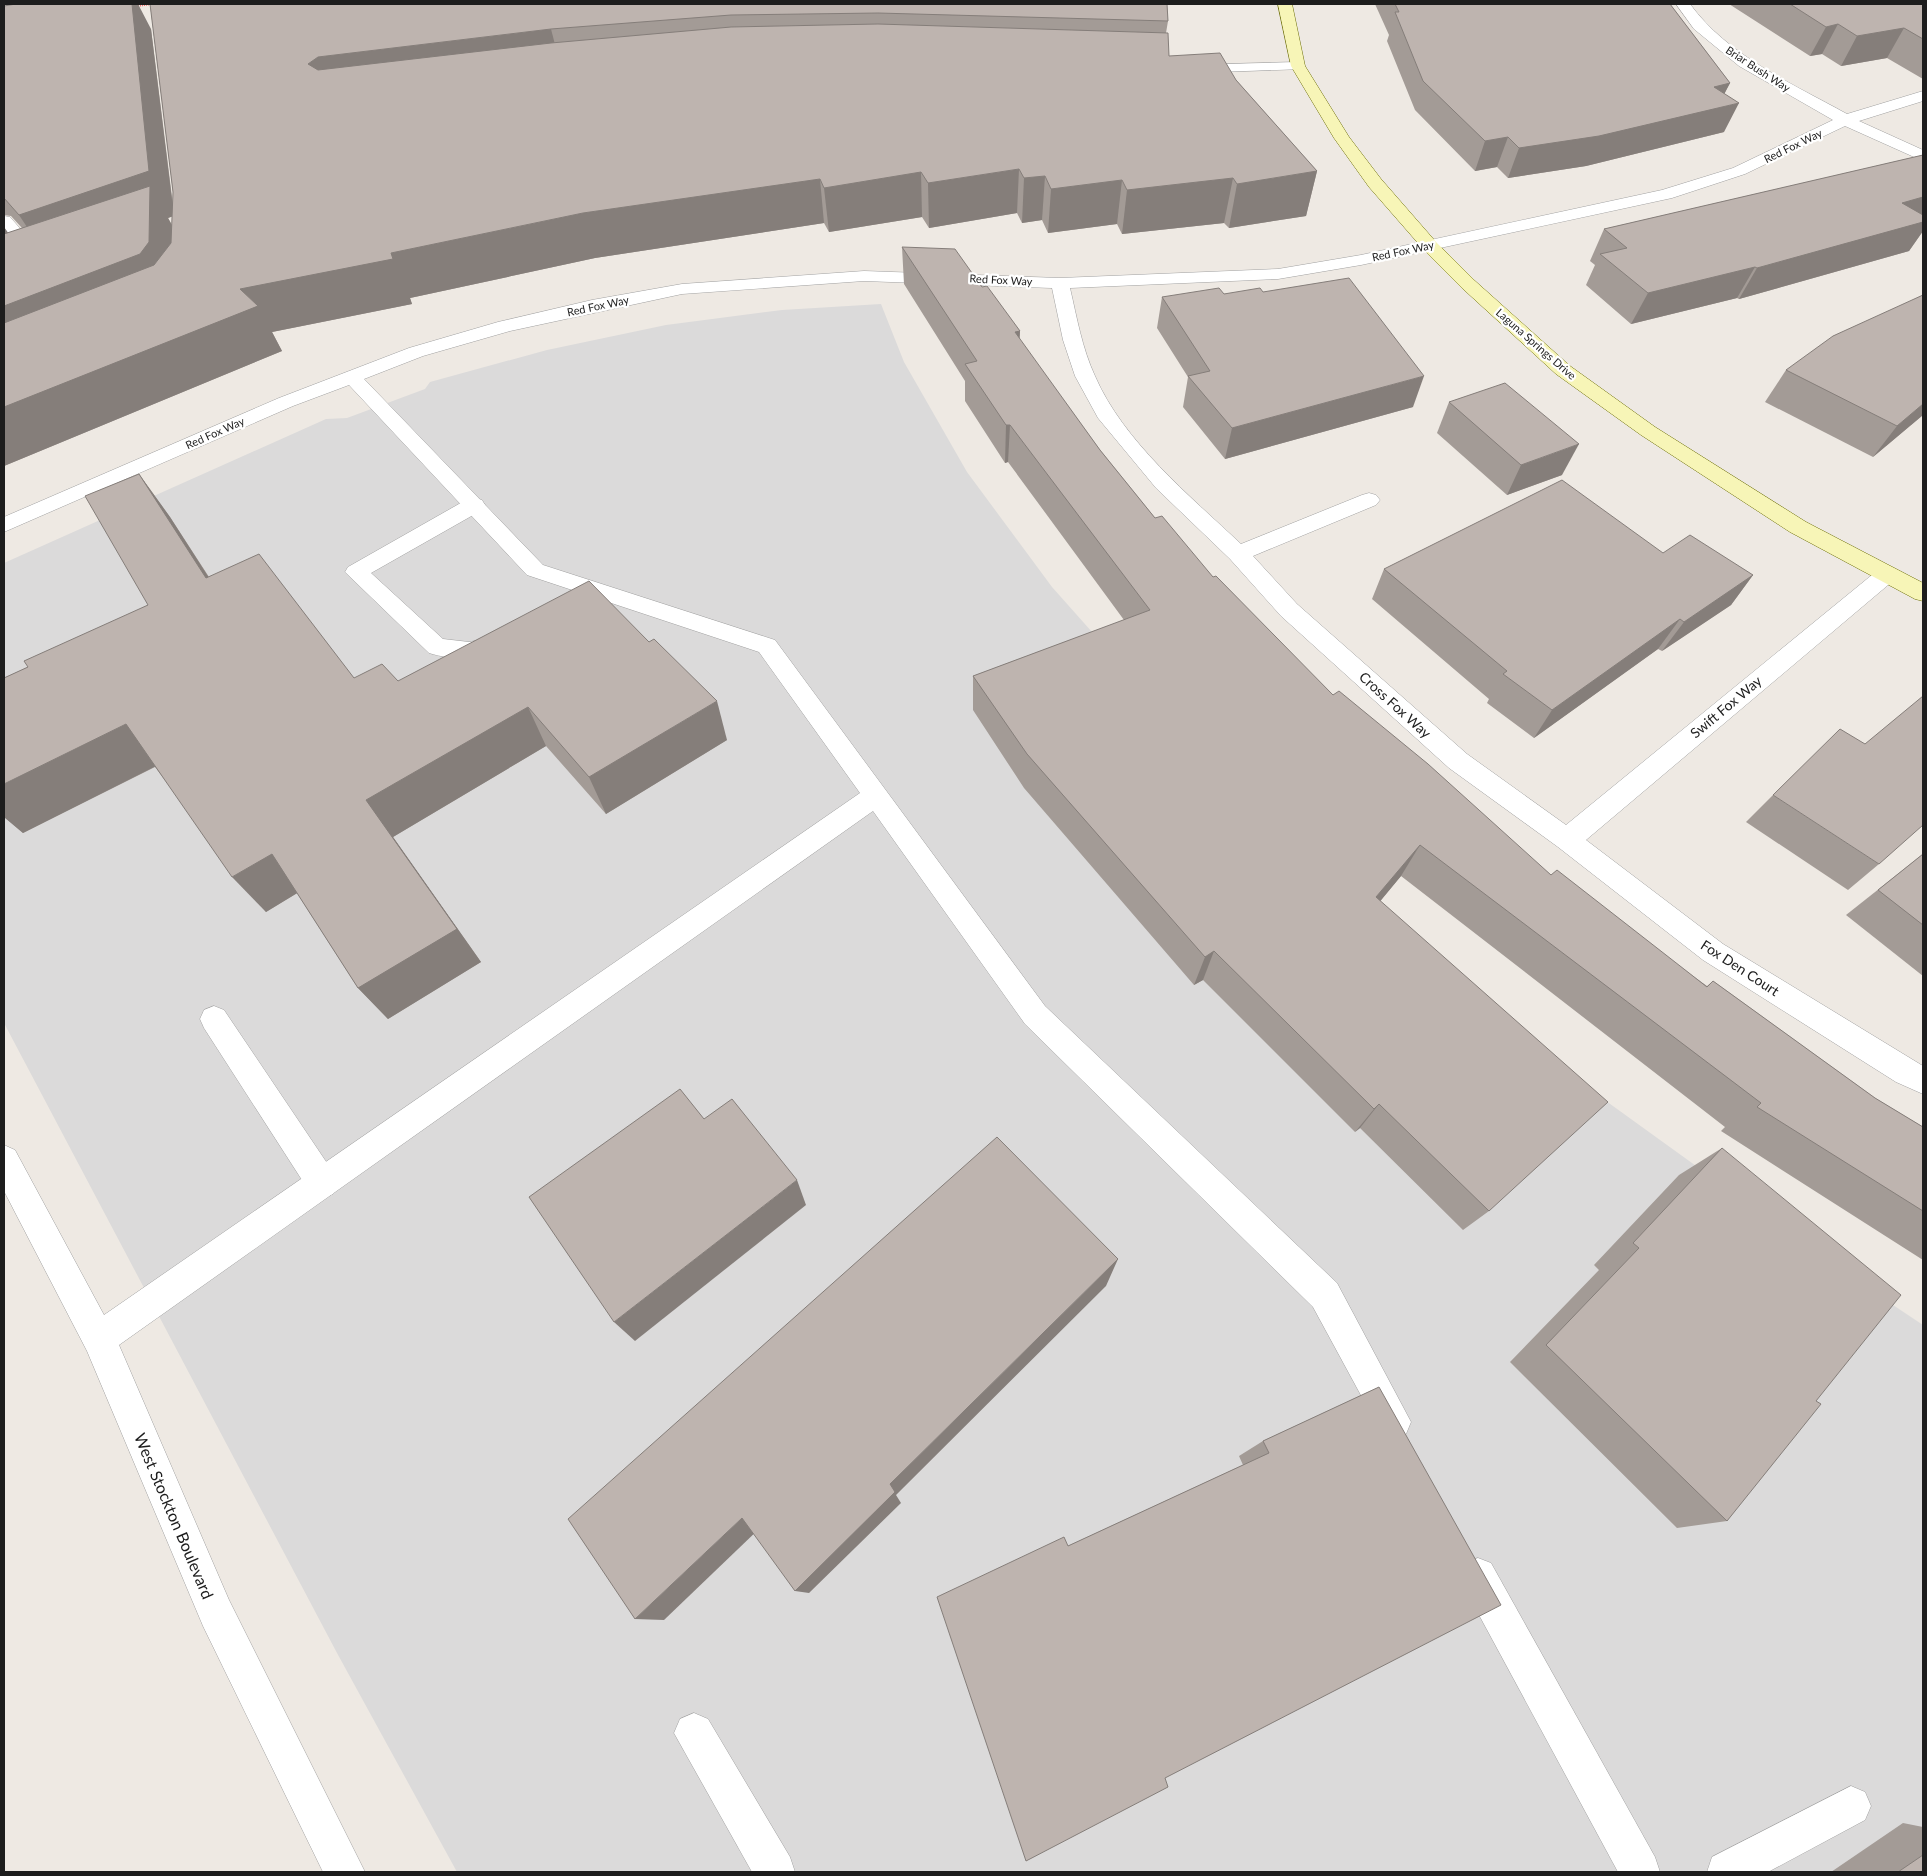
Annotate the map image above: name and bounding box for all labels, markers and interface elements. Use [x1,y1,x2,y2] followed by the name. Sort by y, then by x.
[1724,43,1793,94] street label: Briar Bush Way
[1762,126,1824,165] street label: Red Fox Way
[1371,238,1435,263] street label: Red Fox Way
[969,271,1033,288] street label: Red Fox Way
[566,293,630,318] street label: Red Fox Way
[1494,305,1579,382] street label: Laguna Springs Drive
[183,414,246,451] street label: Red Fox Way
[1356,668,1435,742] street label: Cross Fox Way
[1687,671,1765,741] street label: Swift Fox Way
[1698,936,1783,999] street label: Fox Den Court
[131,1430,218,1602] street label: West Stockton Boulevard

